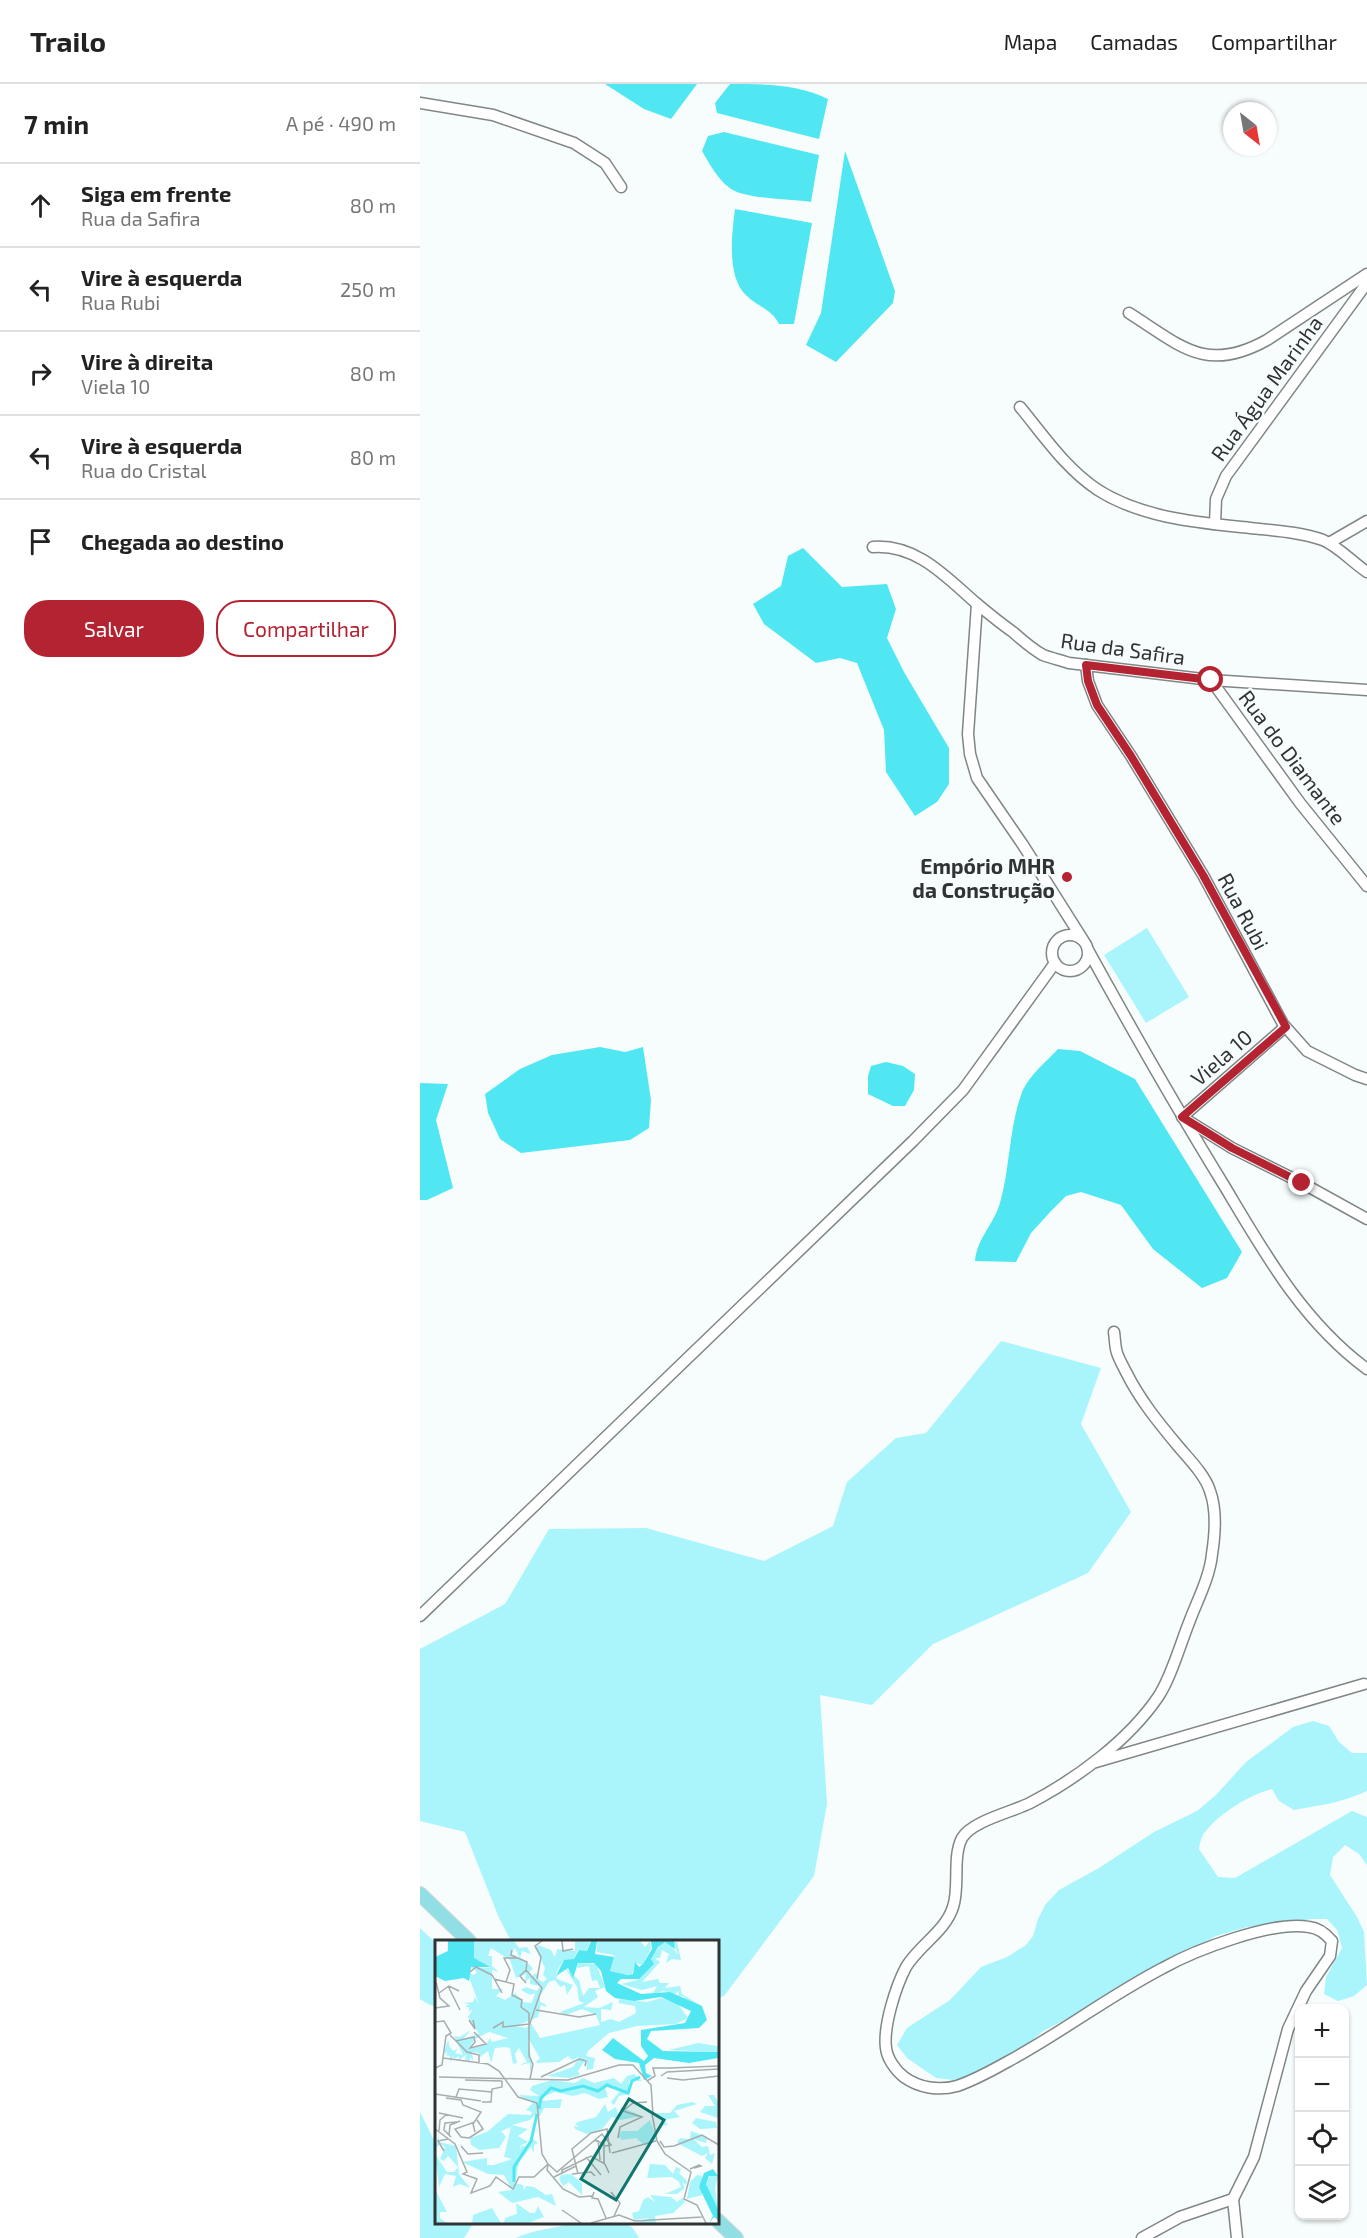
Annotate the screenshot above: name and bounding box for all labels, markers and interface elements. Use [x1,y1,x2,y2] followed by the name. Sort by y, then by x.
[30,24,106,58] text: Trailo
[1004,29,1057,54] text: Mapa
[1090,29,1178,54] text: Camadas
[1211,29,1337,54] text: Compartilhar
[1223,102,1277,156] north arrow
[24,108,89,139] text: 7 min
[286,111,396,135] text: A pé · 490 m
[81,180,231,206] text: Siga em frente
[24,189,57,222] icon: ahead
[350,193,396,217] text: 80 m
[81,206,200,230] text: Rua da Safira
[81,264,242,290] text: Vire à esquerda
[24,273,57,306] icon: left
[340,277,396,301] text: 250 m
[81,290,160,314] text: Rua Rubi
[1205,311,1327,465] street label: Rua Água Marinha
[81,348,213,374] text: Vire à direita
[24,357,57,390] icon: right
[350,361,396,385] text: 80 m
[81,374,150,398] text: Viela 10
[81,432,242,458] text: Vire à esquerda
[24,441,57,474] icon: left
[350,445,396,469] text: 80 m
[81,458,207,482] text: Rua do Cristal
[24,525,57,558] icon: arrive
[81,528,284,554] text: Chegada ao destino
[24,600,204,657] button: Salvar
[216,600,396,657] button: Compartilhar
[1059,627,1187,669] street label: Rua da Safira
[1197,666,1223,692] route start
[1234,685,1352,829] street label: Rua do Diamante
[912,853,1055,904] place label: Empório MHR da Construção
[1213,868,1275,954] street label: Rua Rubi
[1060,870,1074,884] marker: Empório MHR da Construção
[1185,1024,1257,1090] street label: Viela 10
[1288,1169,1314,1195] route end
[435,1940,718,2223] inset map
[1295,2004,1349,2220] map controls
[1295,2004,1349,2058] button: +
[1295,2058,1349,2112] button: −
[1295,2112,1349,2166] button: locate
[1295,2166,1349,2220] button: layers

